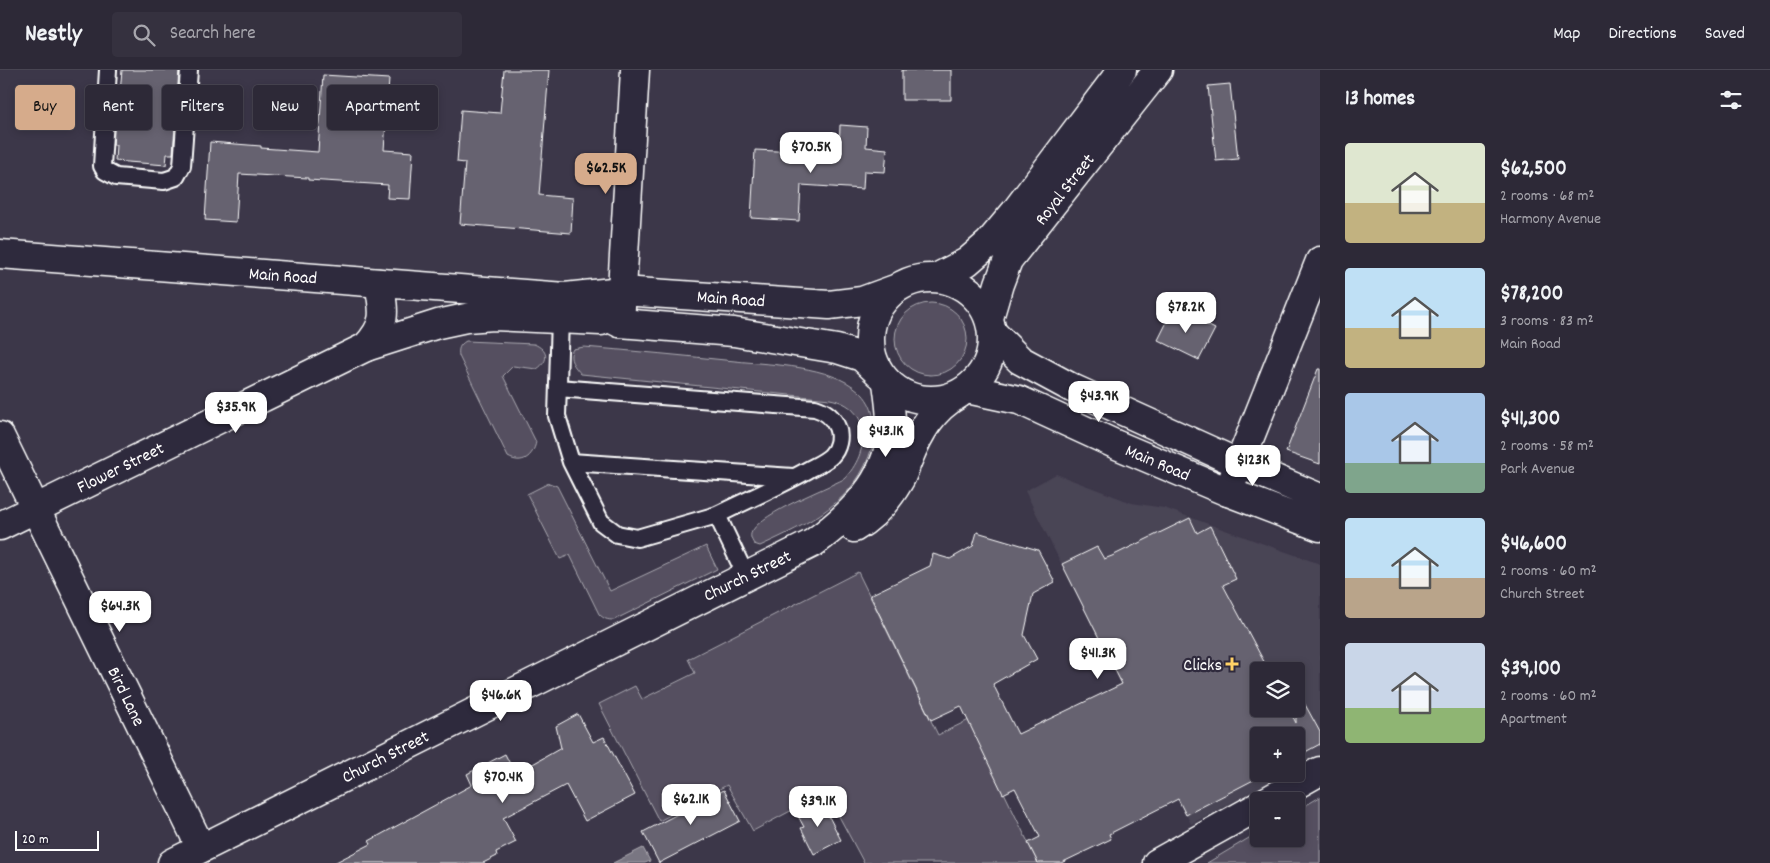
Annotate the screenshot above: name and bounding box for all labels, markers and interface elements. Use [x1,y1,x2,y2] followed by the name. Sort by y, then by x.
[112,12,462,57] search box
[25,18,82,52] text: Nestly
[130,21,158,49] icon: search
[170,21,256,48] text: Search here
[1553,22,1580,47] text: Map
[1608,22,1677,47] text: Directions
[1705,22,1745,47] text: Saved
[15,85,75,130] chip: Buy
[85,85,152,130] chip: Rent
[162,85,243,130] chip: Filters
[253,85,317,130] chip: New
[327,85,438,130] chip: Apartment
[1345,85,1415,115] text: 13 homes
[1717,86,1745,114] icon: filters
[770,132,852,174] pin: $70.5K
[791,136,831,159] text: $70.5K
[1030,149,1102,232] street label: Royal Street
[565,152,647,195] pin: $62.5K
[1500,155,1567,185] text: $62,500
[586,157,626,180] text: $62.5K
[1385,163,1445,223] icon: home
[1500,185,1594,208] text: 2 rooms · 68 m²
[1500,208,1601,231] text: Harmony Avenue
[248,263,318,292] street label: Main Road
[1500,280,1563,310] text: $78,200
[696,286,766,315] street label: Main Road
[1385,288,1445,348] icon: home
[1145,292,1227,334] pin: $78.2K
[1167,296,1205,319] text: $78.2K
[1500,310,1594,333] text: 3 rooms · 83 m²
[1500,333,1561,356] text: Main Road
[1058,380,1140,423] pin: $43.9K
[1079,385,1119,408] text: $43.9K
[195,392,277,434] pin: $35.9K
[216,396,256,419] text: $35.9K
[1500,405,1560,435] text: $41,300
[1385,413,1445,473] icon: home
[845,416,927,458] pin: $43.1K
[868,420,904,443] text: $43.1K
[1500,435,1594,458] text: 2 rooms · 58 m²
[73,437,169,501] street label: Flower Street
[1121,439,1193,489] street label: Main Road
[1218,444,1288,487] pin: $123K
[1236,449,1270,472] text: $123K
[1500,458,1575,481] text: Park Avenue
[1500,530,1567,560] text: $46,600
[1385,538,1445,598] icon: home
[700,545,797,609] street label: Church Street
[1500,560,1597,583] text: 2 rooms · 60 m²
[1500,583,1584,606] text: Church Street
[79,590,161,633] pin: $64.3K
[100,595,140,618] text: $64.3K
[1057,638,1139,680] pin: $41.3K
[1080,642,1116,665] text: $41.3K
[1183,654,1222,679] place label: Clicks
[1500,655,1561,685] text: $39,100
[1226,658,1238,670] marker: Clicks
[1250,662,1305,847] map controls
[1250,662,1305,717] button: layers
[100,663,150,731] street label: Bird Lane
[1385,663,1445,723] icon: home
[460,680,542,722] pin: $46.6K
[481,684,521,707] text: $46.6K
[1500,685,1597,708] text: 2 rooms · 60 m²
[1500,708,1567,731] text: Apartment
[338,725,434,791] street label: Church Street
[1250,727,1305,782] button: +
[462,762,544,804] pin: $70.4K
[483,766,523,789] text: $70.4K
[650,784,732,826] pin: $62.1K
[777,786,859,828] pin: $39.1K
[673,788,709,811] text: $62.1K
[800,790,836,813] text: $39.1K
[1250,792,1305,847] button: −
[15,828,99,851] scale bar
[22,830,49,850] text: 20 m

